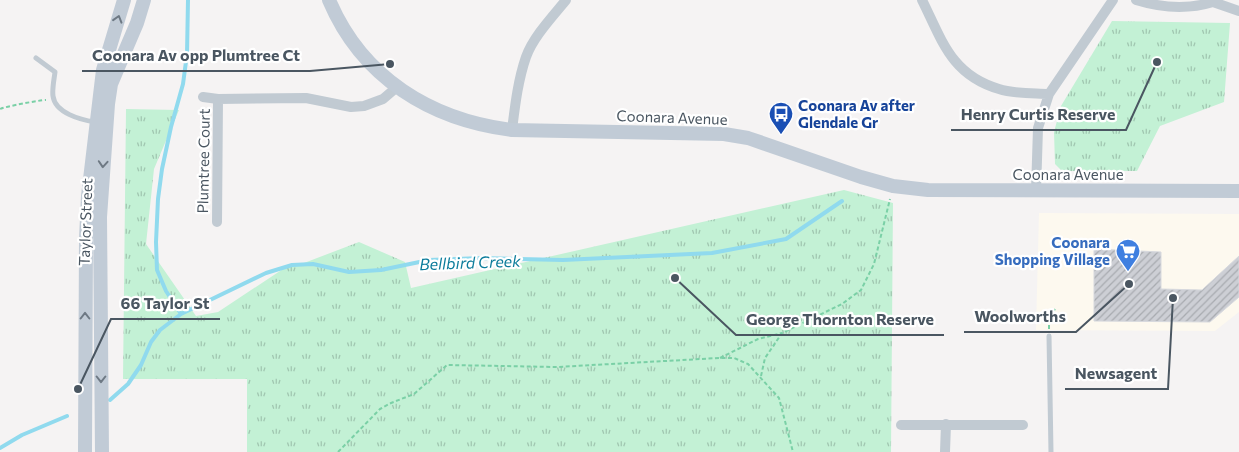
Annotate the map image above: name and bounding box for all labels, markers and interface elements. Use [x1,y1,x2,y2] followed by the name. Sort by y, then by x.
[112,15,122,23] one-way arrow
[82,40,310,71] callout: Coonara Av opp Plumtree Ct
[92,45,300,64] text: Coonara Av opp Plumtree Ct
[798,96,915,131] place label: Coonara Av after Glendale Gr
[951,99,1126,130] callout: Henry Curtis Reserve
[768,101,794,135] bus stop icon: Coonara Av after Glendale Gr
[961,104,1115,123] text: Henry Curtis Reserve
[616,106,728,128] street label: Coonara Avenue
[193,108,213,214] street label: Plumtree Court
[98,161,109,169] one-way arrow
[1012,165,1124,183] street label: Coonara Avenue
[74,178,96,266] street label: Taylor Street
[995,233,1110,268] place label: Coonara Shopping Village
[1115,238,1141,272] supermarket icon: Coonara Shopping Village
[419,251,521,273] water label: Bellbird Creek
[111,288,220,319] callout: 66 Taylor St
[121,293,210,312] text: 66 Taylor St
[964,301,1076,332] callout: Woolworths
[736,304,944,335] callout: George Thornton Reserve
[974,306,1066,325] text: Woolworths
[746,309,934,328] text: George Thornton Reserve
[80,312,90,320] one-way arrow
[1065,358,1168,389] callout: Newsagent
[1075,363,1157,382] text: Newsagent
[96,376,106,383] one-way arrow

